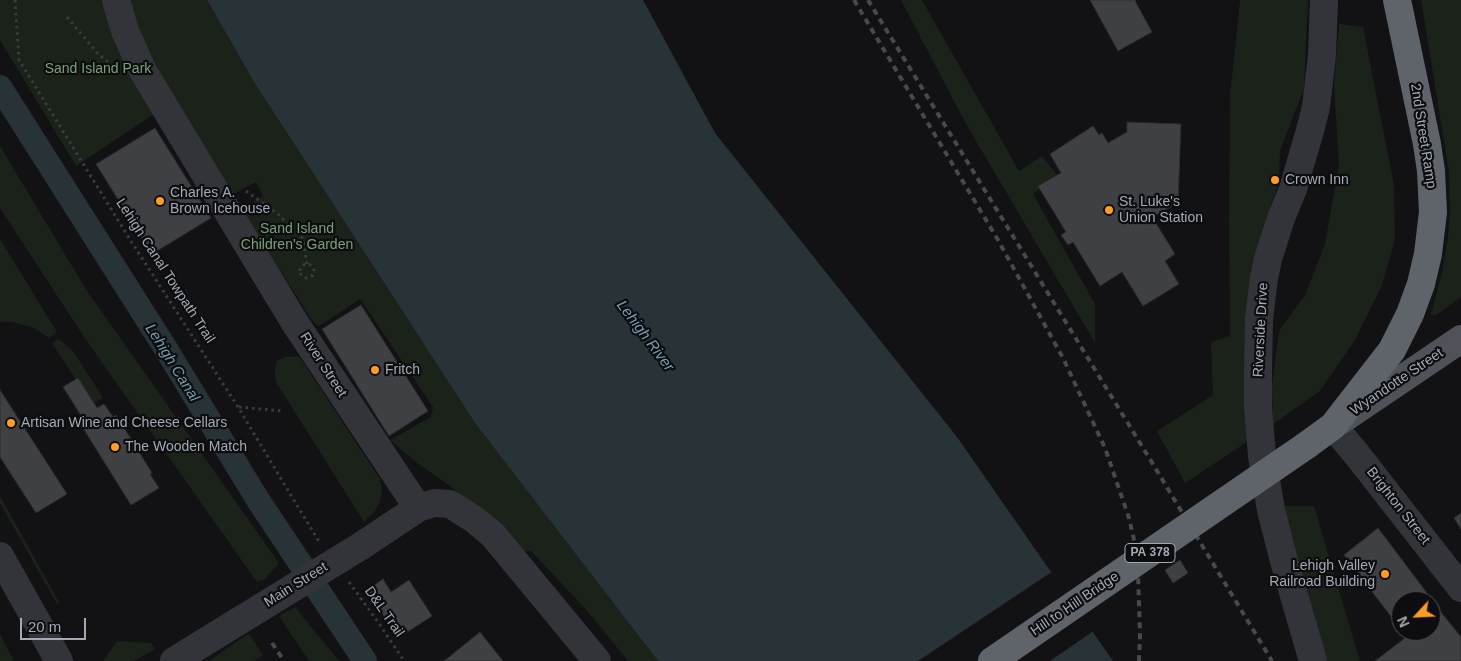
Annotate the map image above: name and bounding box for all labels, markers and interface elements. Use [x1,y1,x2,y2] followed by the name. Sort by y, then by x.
[45,61,151,77] park label: Sand Island Park
[1406,82,1440,190] street label: 2nd Street Ramp
[1285,172,1349,188] place label: Crown Inn
[1269,174,1281,186] marker: Crown Inn
[170,185,270,218] place label: Charles A. Brown Icehouse
[1119,194,1203,226] place label: St. Luke's Union Station
[154,195,166,207] marker: Charles A. Brown Icehouse
[112,196,218,346] street label: Lehigh Canal Towpath Trail
[1103,204,1115,216] marker: St. Luke's Union Station
[241,221,353,253] park label: Sand Island Children's Garden
[1250,282,1272,378] street label: Riverside Drive
[612,297,678,375] water label: Lehigh River
[141,321,203,405] water label: Lehigh Canal
[296,329,350,401] street label: River Street
[1348,345,1446,419] street label: Wyandotte Street
[385,362,420,378] place label: Fritch
[369,364,381,376] marker: Fritch
[21,415,227,431] place label: Artisan Wine and Cheese Cellars
[5,417,17,429] marker: Artisan Wine and Cheese Cellars
[125,439,247,455] place label: The Wooden Match
[109,441,121,453] marker: The Wooden Match
[1363,464,1433,548] street label: Brighton Street
[1125,544,1175,562] road number: PA 378
[1269,558,1375,590] place label: Lehigh Valley Railroad Building
[261,559,331,611] street label: Main Street
[1028,568,1122,640] street label: Hill to Hill Bridge
[1379,568,1391,580] marker: Lehigh Valley Railroad Building
[361,583,407,641] street label: D&L Trail
[1391,591,1441,641] north arrow
[22,608,89,640] scale bar
[1394,614,1413,630] text: N
[28,618,61,635] text: 20 m

